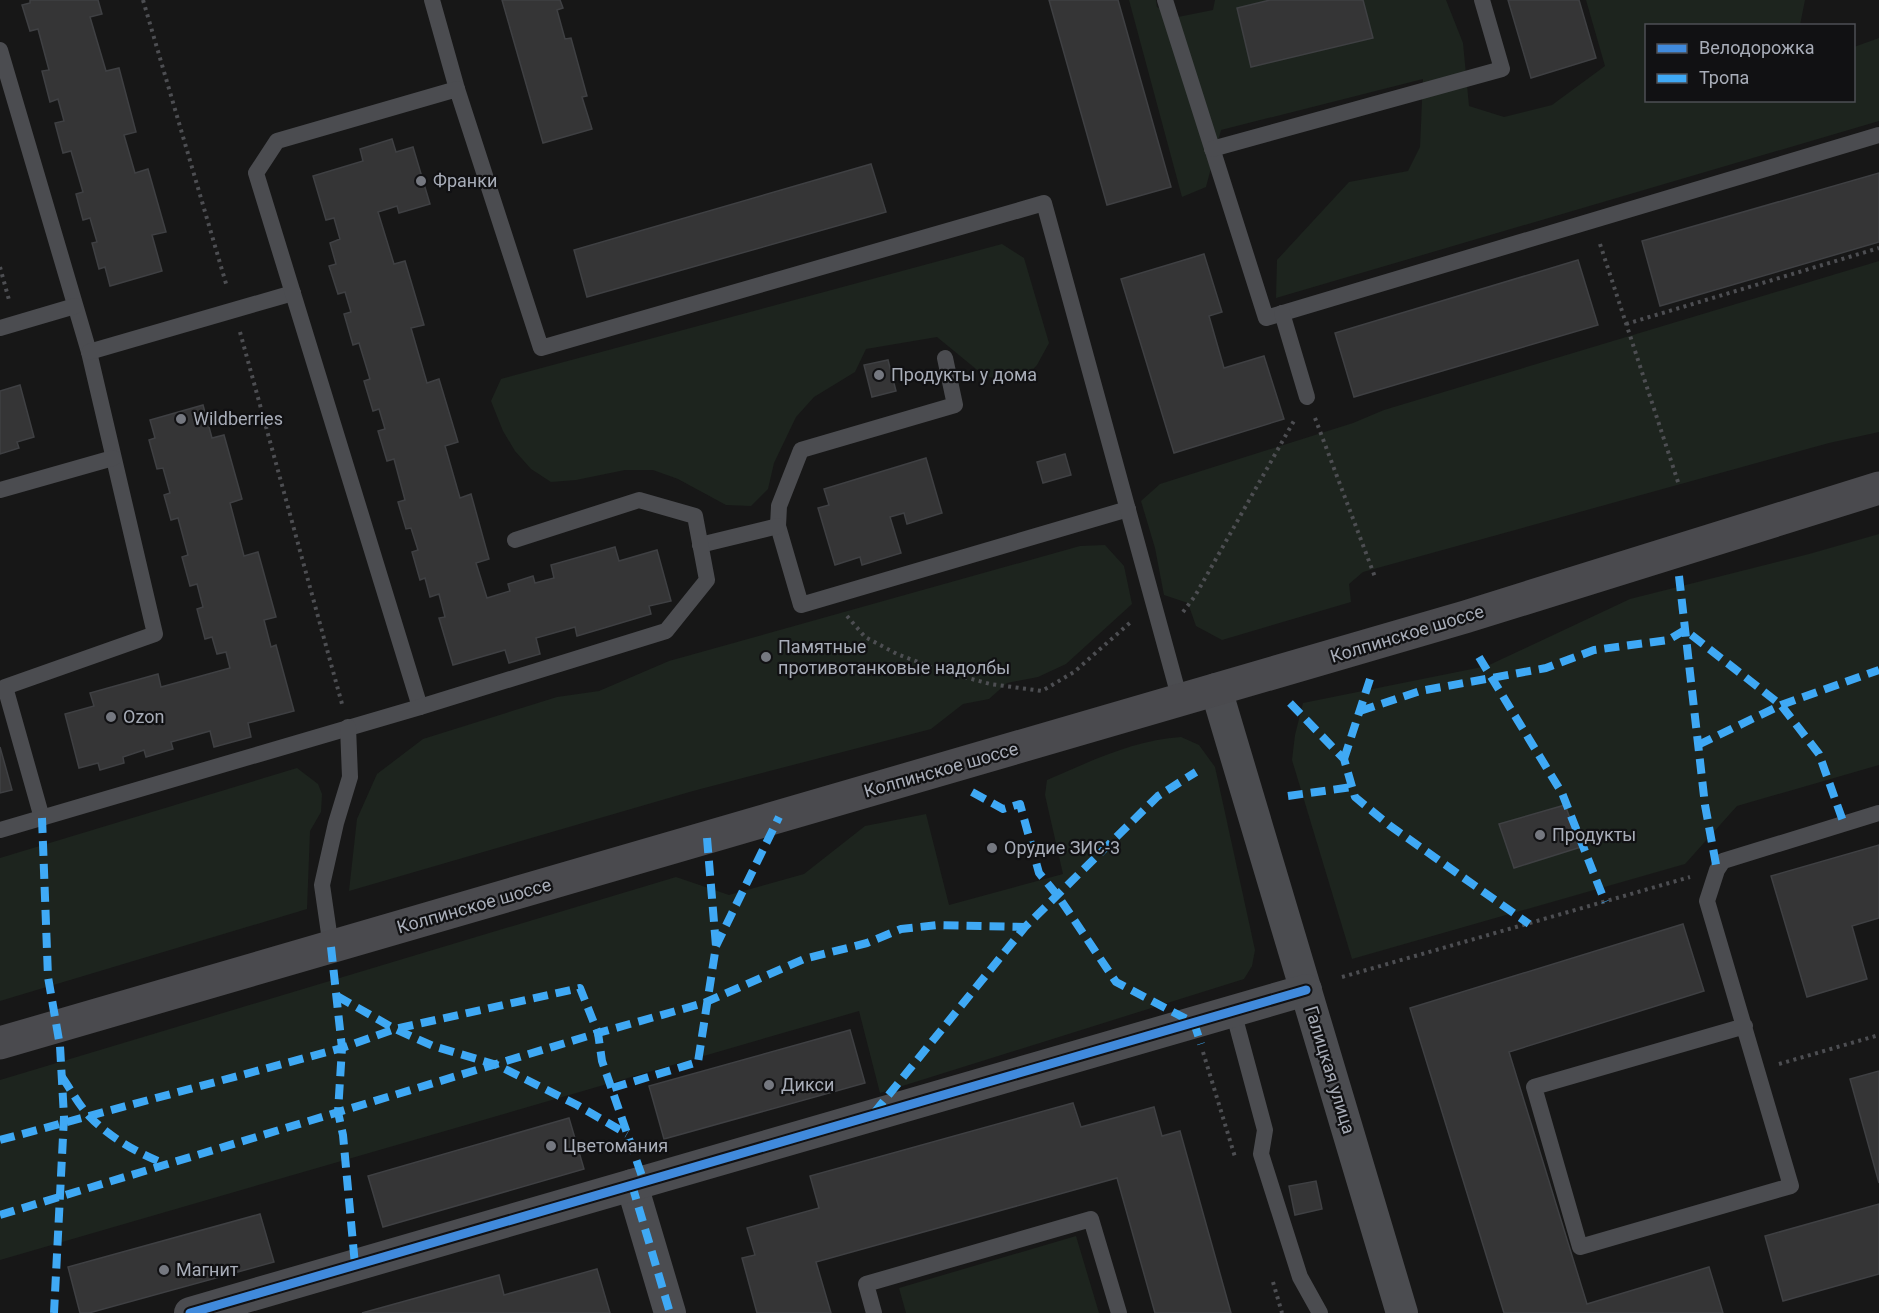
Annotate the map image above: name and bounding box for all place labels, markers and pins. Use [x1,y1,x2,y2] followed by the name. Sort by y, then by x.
[433,170,497,191] place label: Франки
[414,174,428,188] marker: Франки
[891,364,1037,385] place label: Продукты у дома
[872,368,886,382] marker: Продукты у дома
[193,408,283,429] place label: Wildberries
[174,412,188,426] marker: Wildberries
[778,636,1010,678] place label: Памятные противотанковые надолбы
[759,650,773,664] marker: Памятные противотанковые надолбы
[123,706,164,727] place label: Ozon
[104,710,118,724] marker: Ozon
[1552,824,1636,845] place label: Продукты
[1533,828,1547,842] marker: Продукты
[1004,837,1120,858] place label: Орудие ЗИС-3
[985,841,999,855] marker: Орудие ЗИС-3
[781,1074,834,1095] place label: Дикси
[762,1078,776,1092] marker: Дикси
[563,1135,668,1156] place label: Цветомания
[544,1139,558,1153] marker: Цветомания
[176,1259,239,1280] place label: Магнит
[157,1263,171,1277] marker: Магнит

